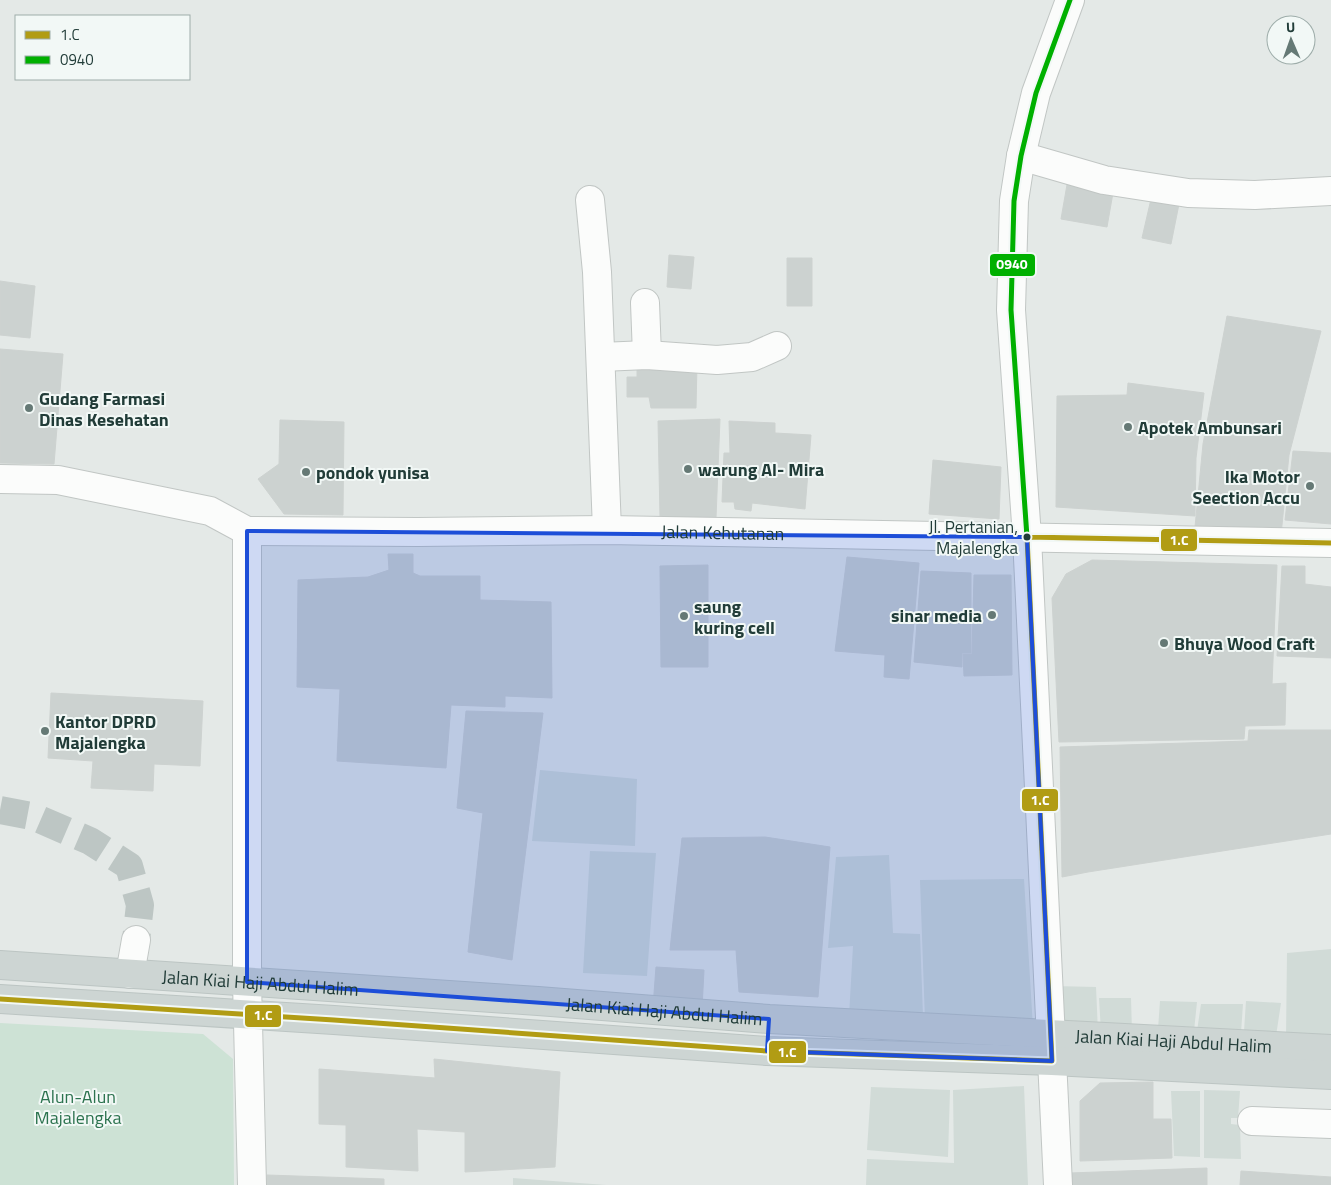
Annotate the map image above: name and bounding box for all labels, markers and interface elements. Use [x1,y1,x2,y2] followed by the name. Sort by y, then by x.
[15,15,190,80] legend
[1266,15,1316,65] north arrow
[1286,16,1295,37] text: U
[60,23,80,46] text: 1.C
[60,48,94,71] text: 0940
[989,253,1036,277] line badge: 0940
[996,253,1028,274] text: 0940
[39,385,169,433] place label: Gudang Farmasi Dinas Kesehatan
[23,402,35,414] marker: Gudang Farmasi Dinas Kesehatan
[1138,414,1282,441] place label: Apotek Ambunsari
[1122,421,1134,433] marker: Apotek Ambunsari
[698,456,824,483] place label: warung Al- Mira
[316,459,429,486] place label: pondok yunisa
[682,463,694,475] marker: warung Al- Mira
[1192,463,1300,511] place label: Ika Motor Seection Accu
[300,466,312,478] marker: pondok yunisa
[1304,480,1316,492] marker: Ika Motor Seection Accu
[928,514,1018,561] place label: Jl. Pertanian, Majalengka
[661,517,785,547] street label: Jalan Kehutanan
[1160,528,1198,552] line badge: 1.C
[1169,529,1189,550] text: 1.C
[1022,532,1032,542] marker: Jl. Pertanian, Majalengka
[694,593,775,641] place label: saung kuring cell
[891,602,982,629] place label: sinar media
[986,609,998,621] marker: sinar media
[678,610,690,622] marker: saung kuring cell
[1174,630,1315,657] place label: Bhuya Wood Craft
[1158,637,1170,649] marker: Bhuya Wood Craft
[55,708,156,756] place label: Kantor DPRD Majalengka
[39,725,51,737] marker: Kantor DPRD Majalengka
[1021,788,1059,812] line badge: 1.C
[1030,789,1050,810] text: 1.C
[161,962,360,1002] street label: Jalan Kiai Haji Abdul Halim
[565,990,764,1032] street label: Jalan Kiai Haji Abdul Halim
[244,1004,282,1028] line badge: 1.C
[253,1004,273,1025] text: 1.C
[1074,1022,1273,1059] street label: Jalan Kiai Haji Abdul Halim
[768,1040,807,1064] line badge: 1.C
[777,1041,797,1062] text: 1.C
[35,1083,121,1131] park label: Alun-Alun Majalengka

